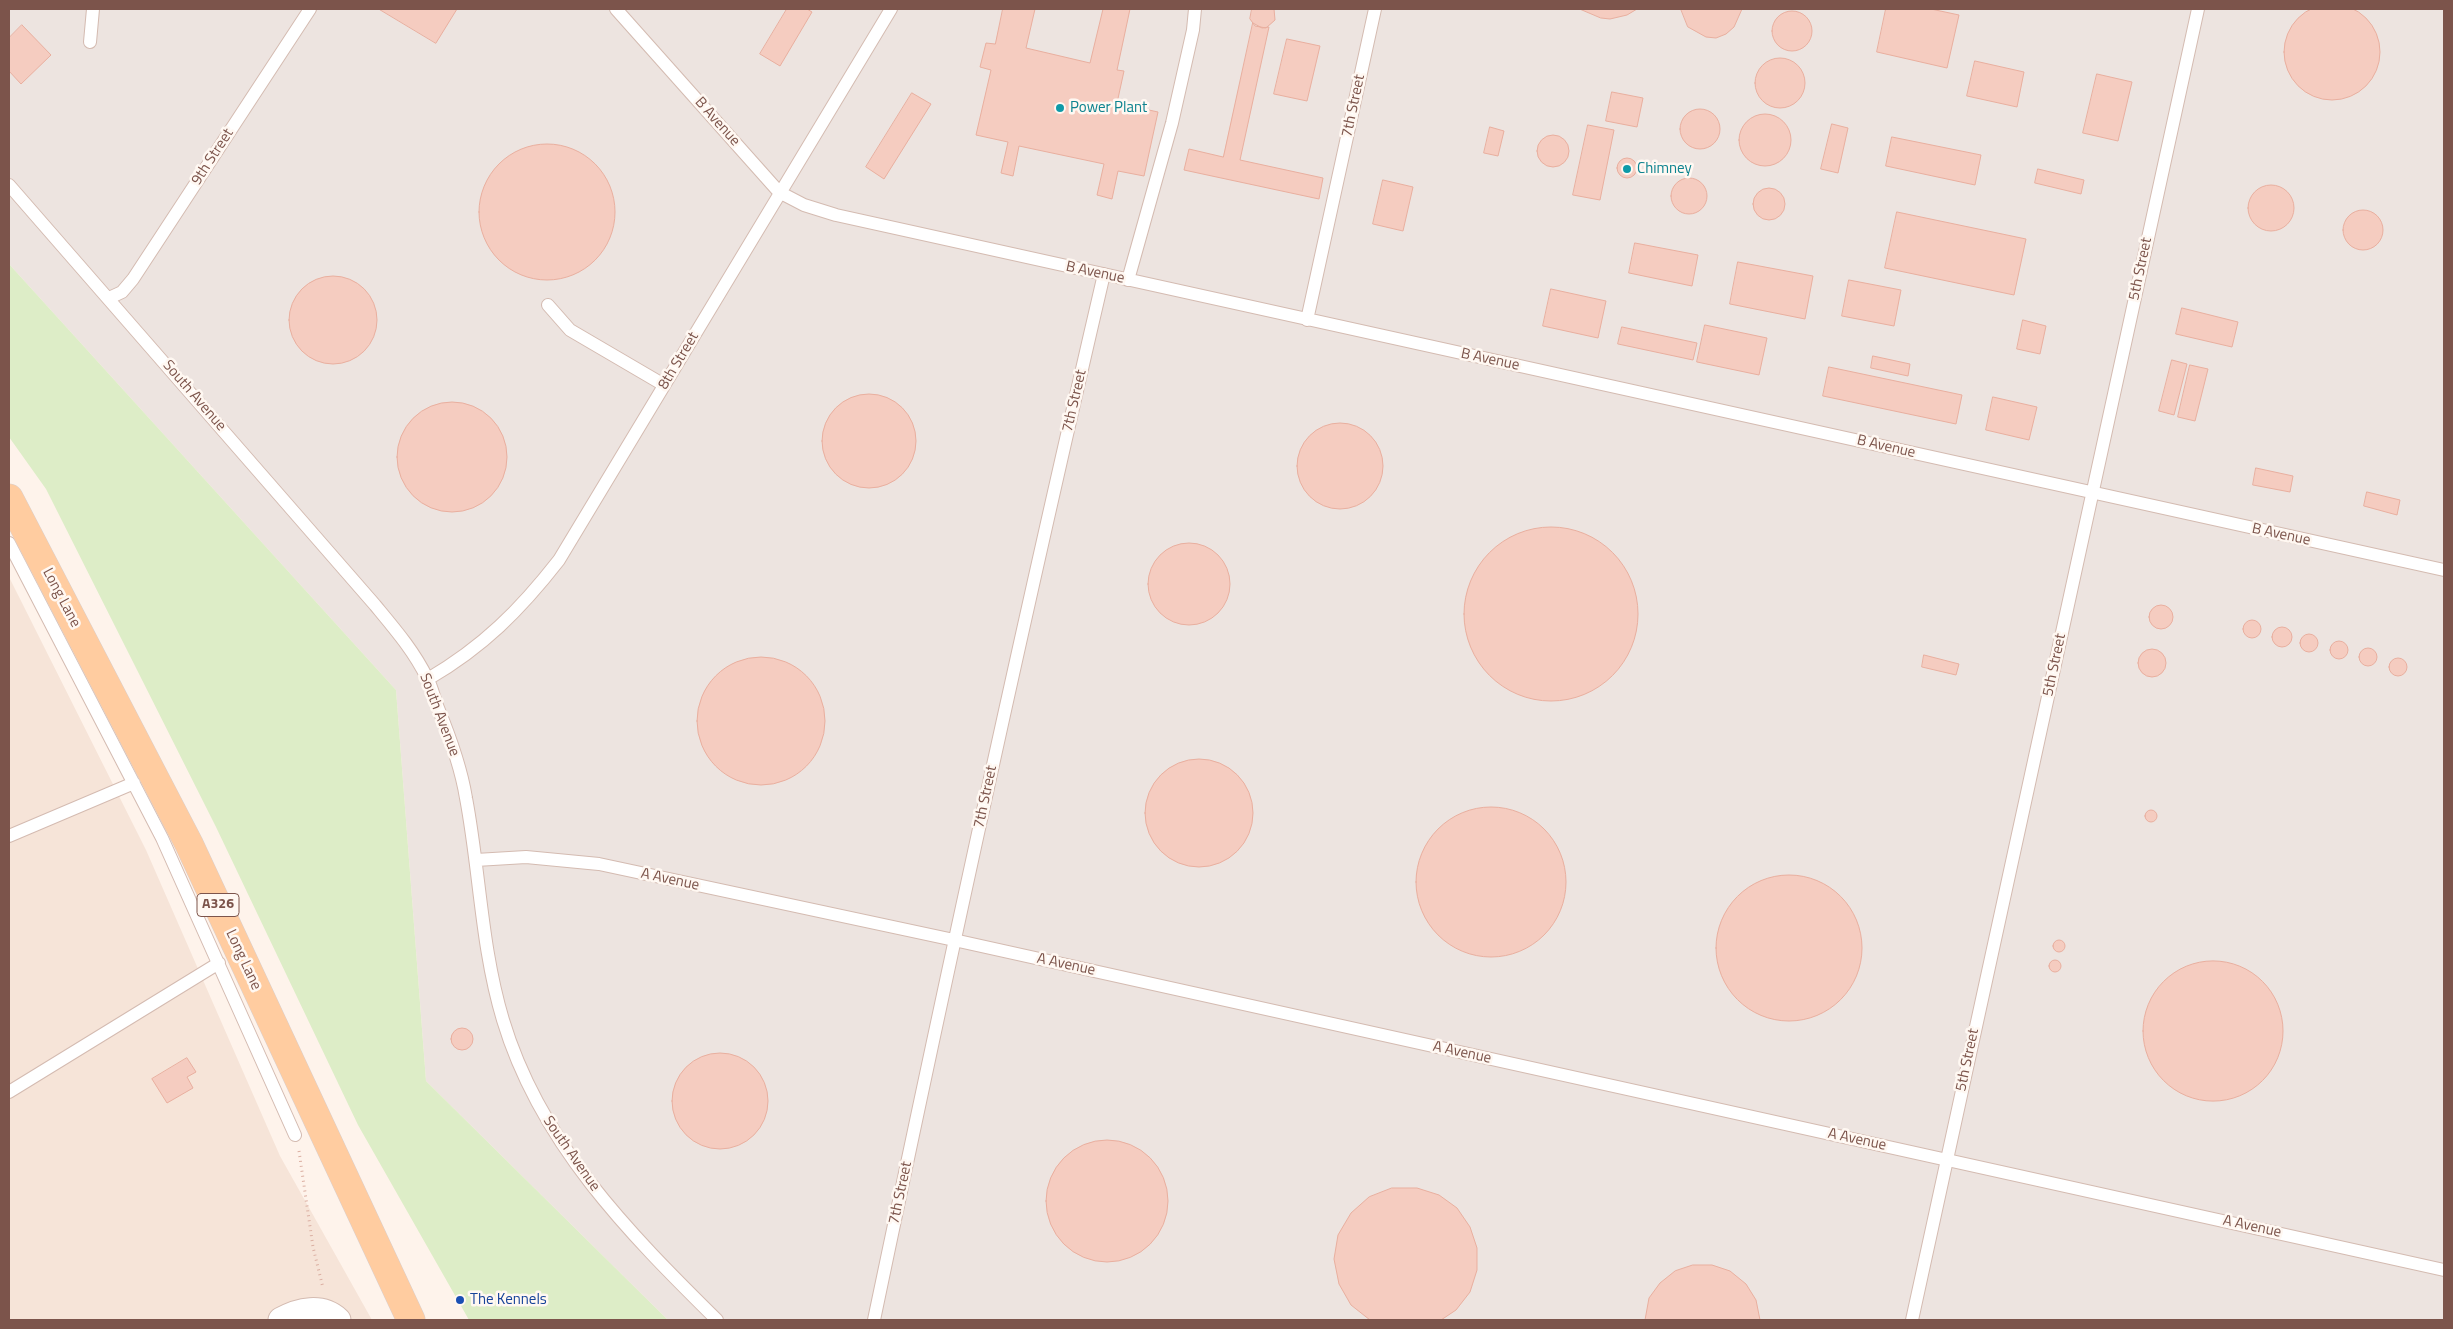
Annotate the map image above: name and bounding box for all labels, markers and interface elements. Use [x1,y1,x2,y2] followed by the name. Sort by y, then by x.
[1339,73,1369,139] street label: 7th Street
[690,94,744,150] street label: B Avenue
[1070,99,1147,117] place label: Power Plant
[1054,102,1066,114] marker: Power Plant
[188,125,238,189] street label: 9th Street
[1637,160,1692,178] place label: Chimney
[1621,163,1633,175] marker: Chimney
[2126,236,2156,302] street label: 5th Street
[1064,258,1126,288] street label: B Avenue
[655,329,703,393] street label: 8th Street
[1459,345,1521,375] street label: B Avenue
[158,357,230,435] street label: South Avenue
[1059,368,1091,434] street label: 7th Street
[1855,432,1917,462] street label: B Avenue
[2250,520,2312,550] street label: B Avenue
[38,565,84,631] street label: Long Lane
[2040,632,2070,698] street label: 5th Street
[415,671,463,759] street label: South Avenue
[971,764,1001,830] street label: 7th Street
[639,865,701,895] street label: A Avenue
[197,894,239,916] road number: A326
[221,927,265,993] street label: Long Lane
[1035,950,1097,980] street label: A Avenue
[1953,1027,1983,1093] street label: 5th Street
[1431,1038,1493,1068] street label: A Avenue
[539,1113,603,1195] street label: South Avenue
[1826,1125,1888,1155] street label: A Avenue
[886,1160,916,1226] street label: 7th Street
[2221,1212,2283,1242] street label: A Avenue
[470,1291,547,1309] place label: The Kennels
[454,1294,466,1306] marker: The Kennels

